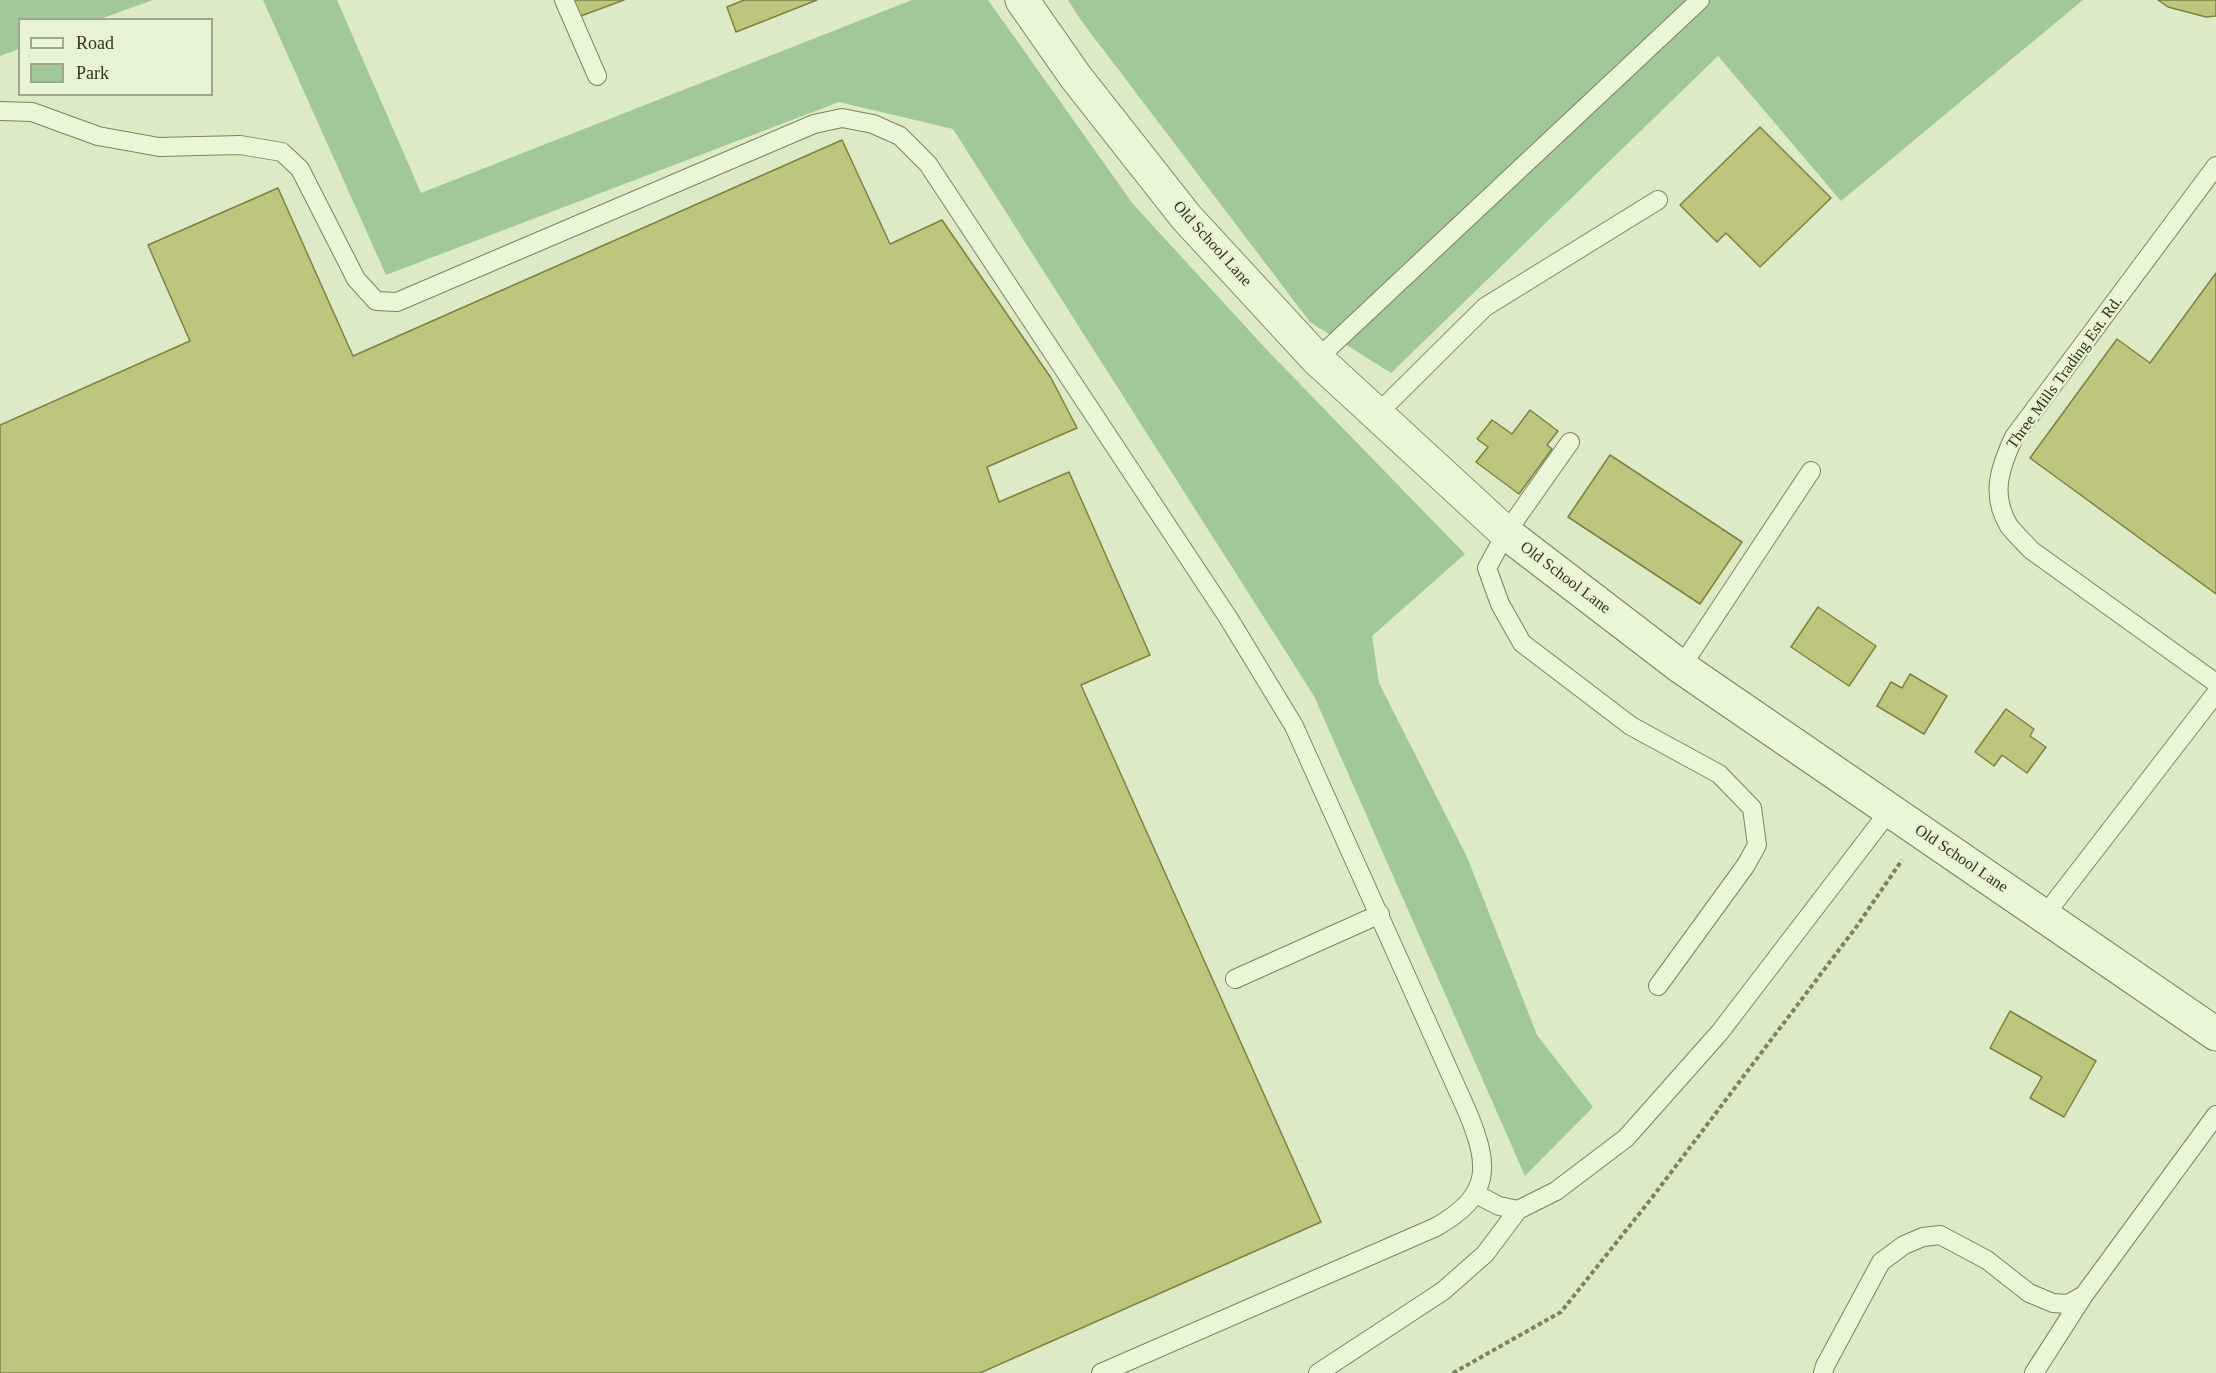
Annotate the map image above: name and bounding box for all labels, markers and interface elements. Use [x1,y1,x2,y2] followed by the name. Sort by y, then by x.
[18,18,213,96] legend
[76,33,114,53] text: Road
[76,63,109,83] text: Park
[1169,197,1255,291] street label: Old School Lane
[2003,293,2127,453] street label: Three Mills Trading Est. Rd.
[1516,538,1614,618] street label: Old School Lane
[1911,821,2011,897] street label: Old School Lane

